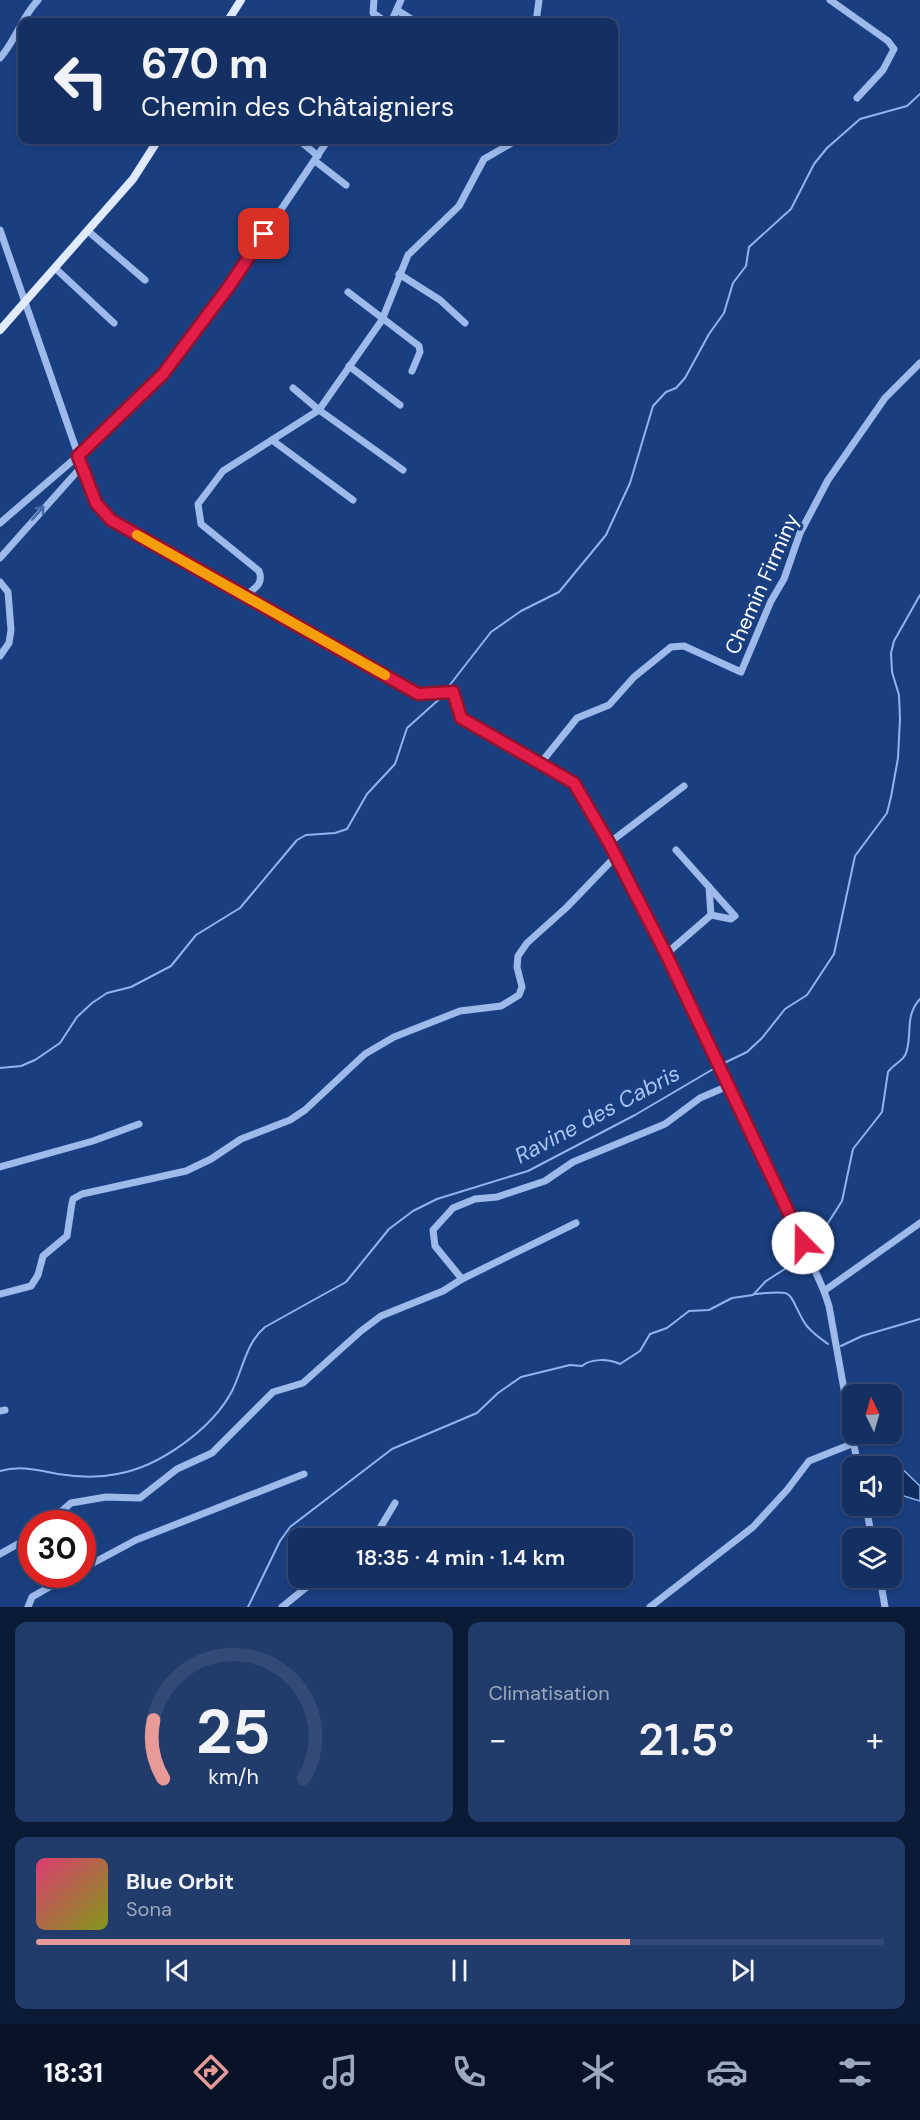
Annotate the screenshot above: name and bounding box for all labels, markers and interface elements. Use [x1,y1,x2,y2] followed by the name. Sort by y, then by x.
[141,36,268,91] text: 670 m
[42,42,120,120] icon: left
[141,89,454,124] text: Chemin des Châtaigniers
[238,208,289,259] pin
[247,217,280,250] icon: arrive
[31,506,45,521] one-way arrow
[718,509,806,659] street label: Chemin Firminy
[510,1059,685,1170] water label: Ravine des Cabris
[771,1211,835,1275] position arrow
[842,1384,902,1444] north arrow
[842,1384,902,1588] map controls
[842,1456,902,1516] button: sound
[18,1510,96,1588] speed limit sign: 30
[842,1528,902,1588] button: layers
[356,1543,565,1572] text: 18:35 · 4 min · 1.4 km
[489,1680,610,1706] text: Climatisation
[196,1691,271,1772] text: 25
[638,1710,734,1769] text: 21.5°
[489,1718,507,1761] text: −
[866,1718,884,1761] text: +
[208,1763,259,1791] text: km/h
[126,1867,234,1896] text: Blue Orbit
[126,1896,172,1922] text: Sona
[161,1954,194,1987] icon: previous
[443,1954,476,1987] icon: pause
[726,1954,759,1987] icon: next
[190,2051,232,2093] icon: directions
[319,2051,361,2093] icon: music
[448,2051,490,2093] icon: phone
[577,2051,619,2093] icon: climate
[706,2051,748,2093] icon: car
[834,2051,876,2093] icon: filters
[43,2055,103,2090] text: 18:31

